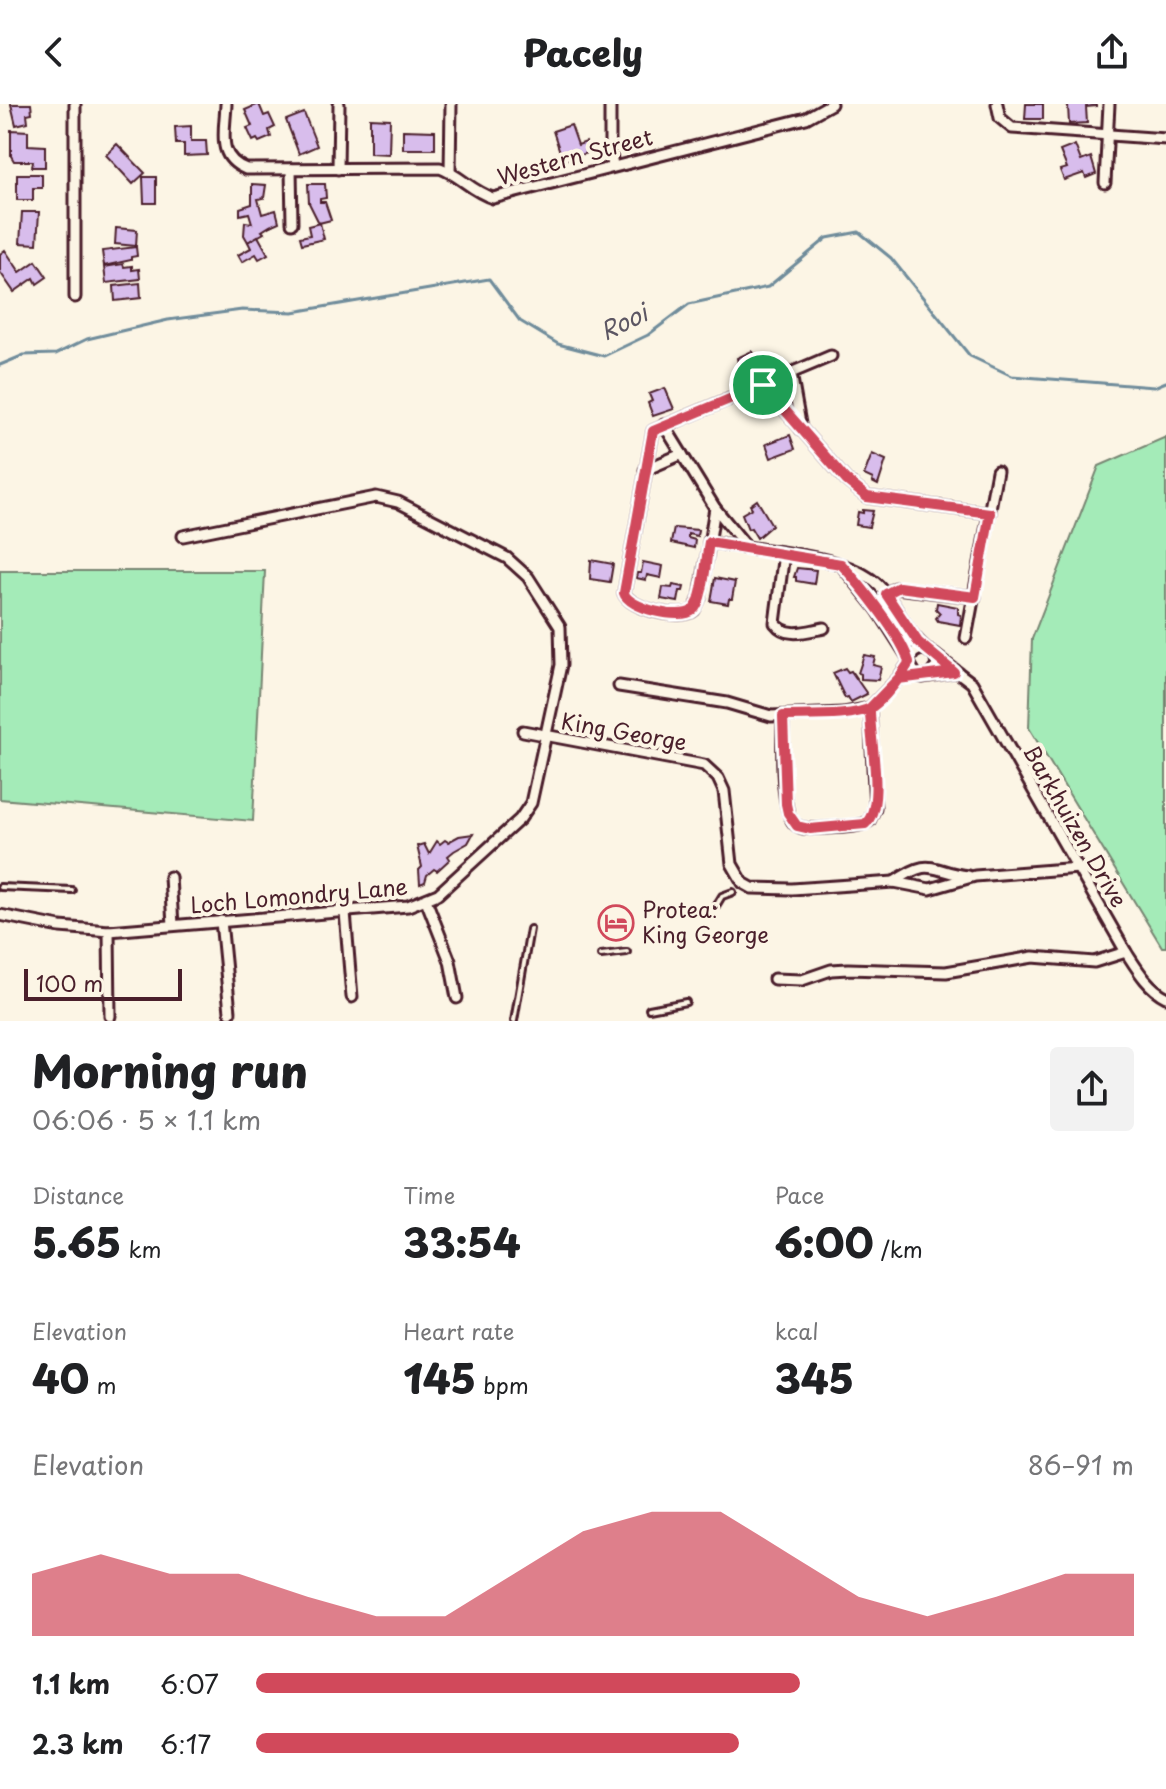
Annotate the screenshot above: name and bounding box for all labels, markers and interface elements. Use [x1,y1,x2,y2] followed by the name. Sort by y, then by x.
[523,25,643,79] text: Pacely
[32,30,76,74] icon: back
[1090,30,1134,74] icon: share
[493,119,656,192] street label: Western Street
[593,293,656,348] water label: Rooi
[729,351,797,419] pin
[741,363,785,407] icon: arrive
[559,703,690,758] street label: King George
[1016,738,1136,913] street label: Barkhuizen Drive
[189,869,409,920] street label: Loch Lomondry Lane
[642,892,769,950] place label: Protea: King George
[597,904,635,942] hotel icon: Protea: King George
[24,965,182,1001] scale bar
[36,966,103,999] text: 100 m
[32,1037,308,1103] text: Morning run
[1050,1047,1134,1131] button: share
[32,1100,261,1139] text: 06:06 · 5 × 1.1 km
[32,1178,124,1211] text: Distance
[403,1178,455,1211] text: Time
[775,1178,824,1211] text: Pace
[32,1211,121,1272] text: 5.65
[403,1211,520,1272] text: 33:54
[775,1211,874,1272] text: 6:00
[121,1232,162,1265] text: km
[874,1232,923,1265] text: /km
[32,1314,127,1347] text: Elevation
[403,1314,514,1347] text: Heart rate
[775,1314,819,1347] text: kcal
[32,1347,89,1408] text: 40
[403,1347,476,1408] text: 145
[775,1347,854,1408] text: 345
[89,1368,116,1401] text: m
[476,1368,529,1401] text: bpm
[32,1445,144,1484] text: Elevation
[1028,1445,1134,1484] text: 86–91 m
[32,1664,110,1703] text: 1.1 km
[160,1664,219,1703] text: 6:07
[32,1724,124,1763] text: 2.3 km
[160,1724,211,1763] text: 6:17

